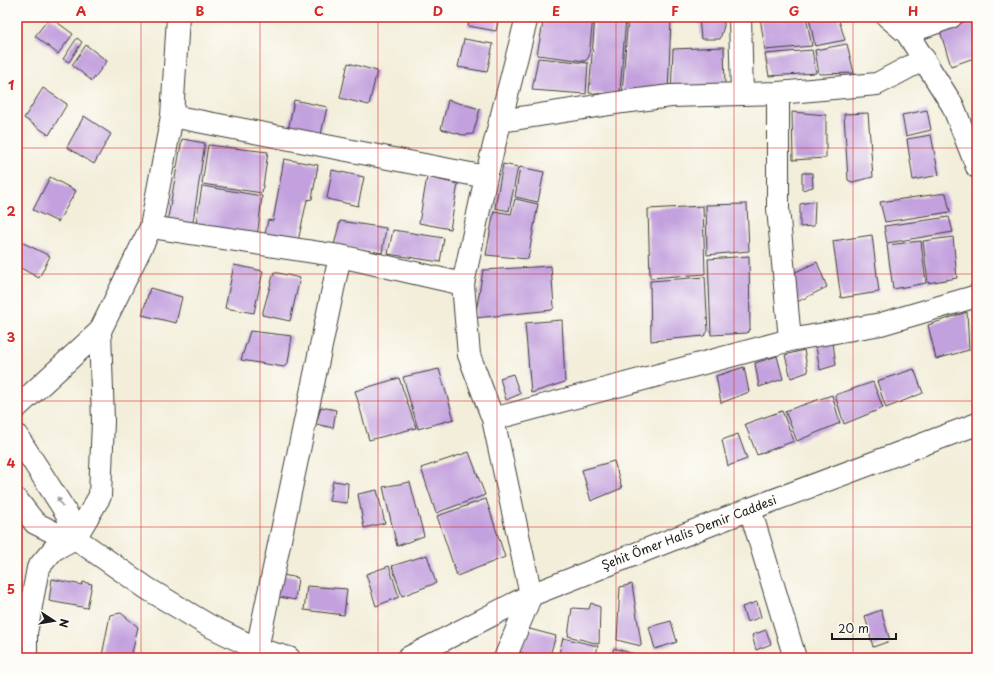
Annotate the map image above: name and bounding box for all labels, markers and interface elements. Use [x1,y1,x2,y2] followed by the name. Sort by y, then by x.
[76,1,86,20] text: A
[196,1,205,20] text: B
[314,1,324,20] text: C
[433,1,443,20] text: D
[552,1,560,20] text: E
[671,1,679,20] text: F
[789,1,799,20] text: G
[908,1,918,20] text: H
[8,75,14,94] text: 1
[6,201,16,220] text: 2
[7,327,16,346] text: 3
[7,453,16,472] text: 4
[598,490,779,574] street label: Şehit Ömer Halis Demir Caddesi
[56,496,63,508] one-way arrow
[7,579,15,598] text: 5
[34,601,74,641] north arrow
[832,615,896,641] scale bar
[55,617,73,629] text: N
[838,619,869,637] text: 20 m

